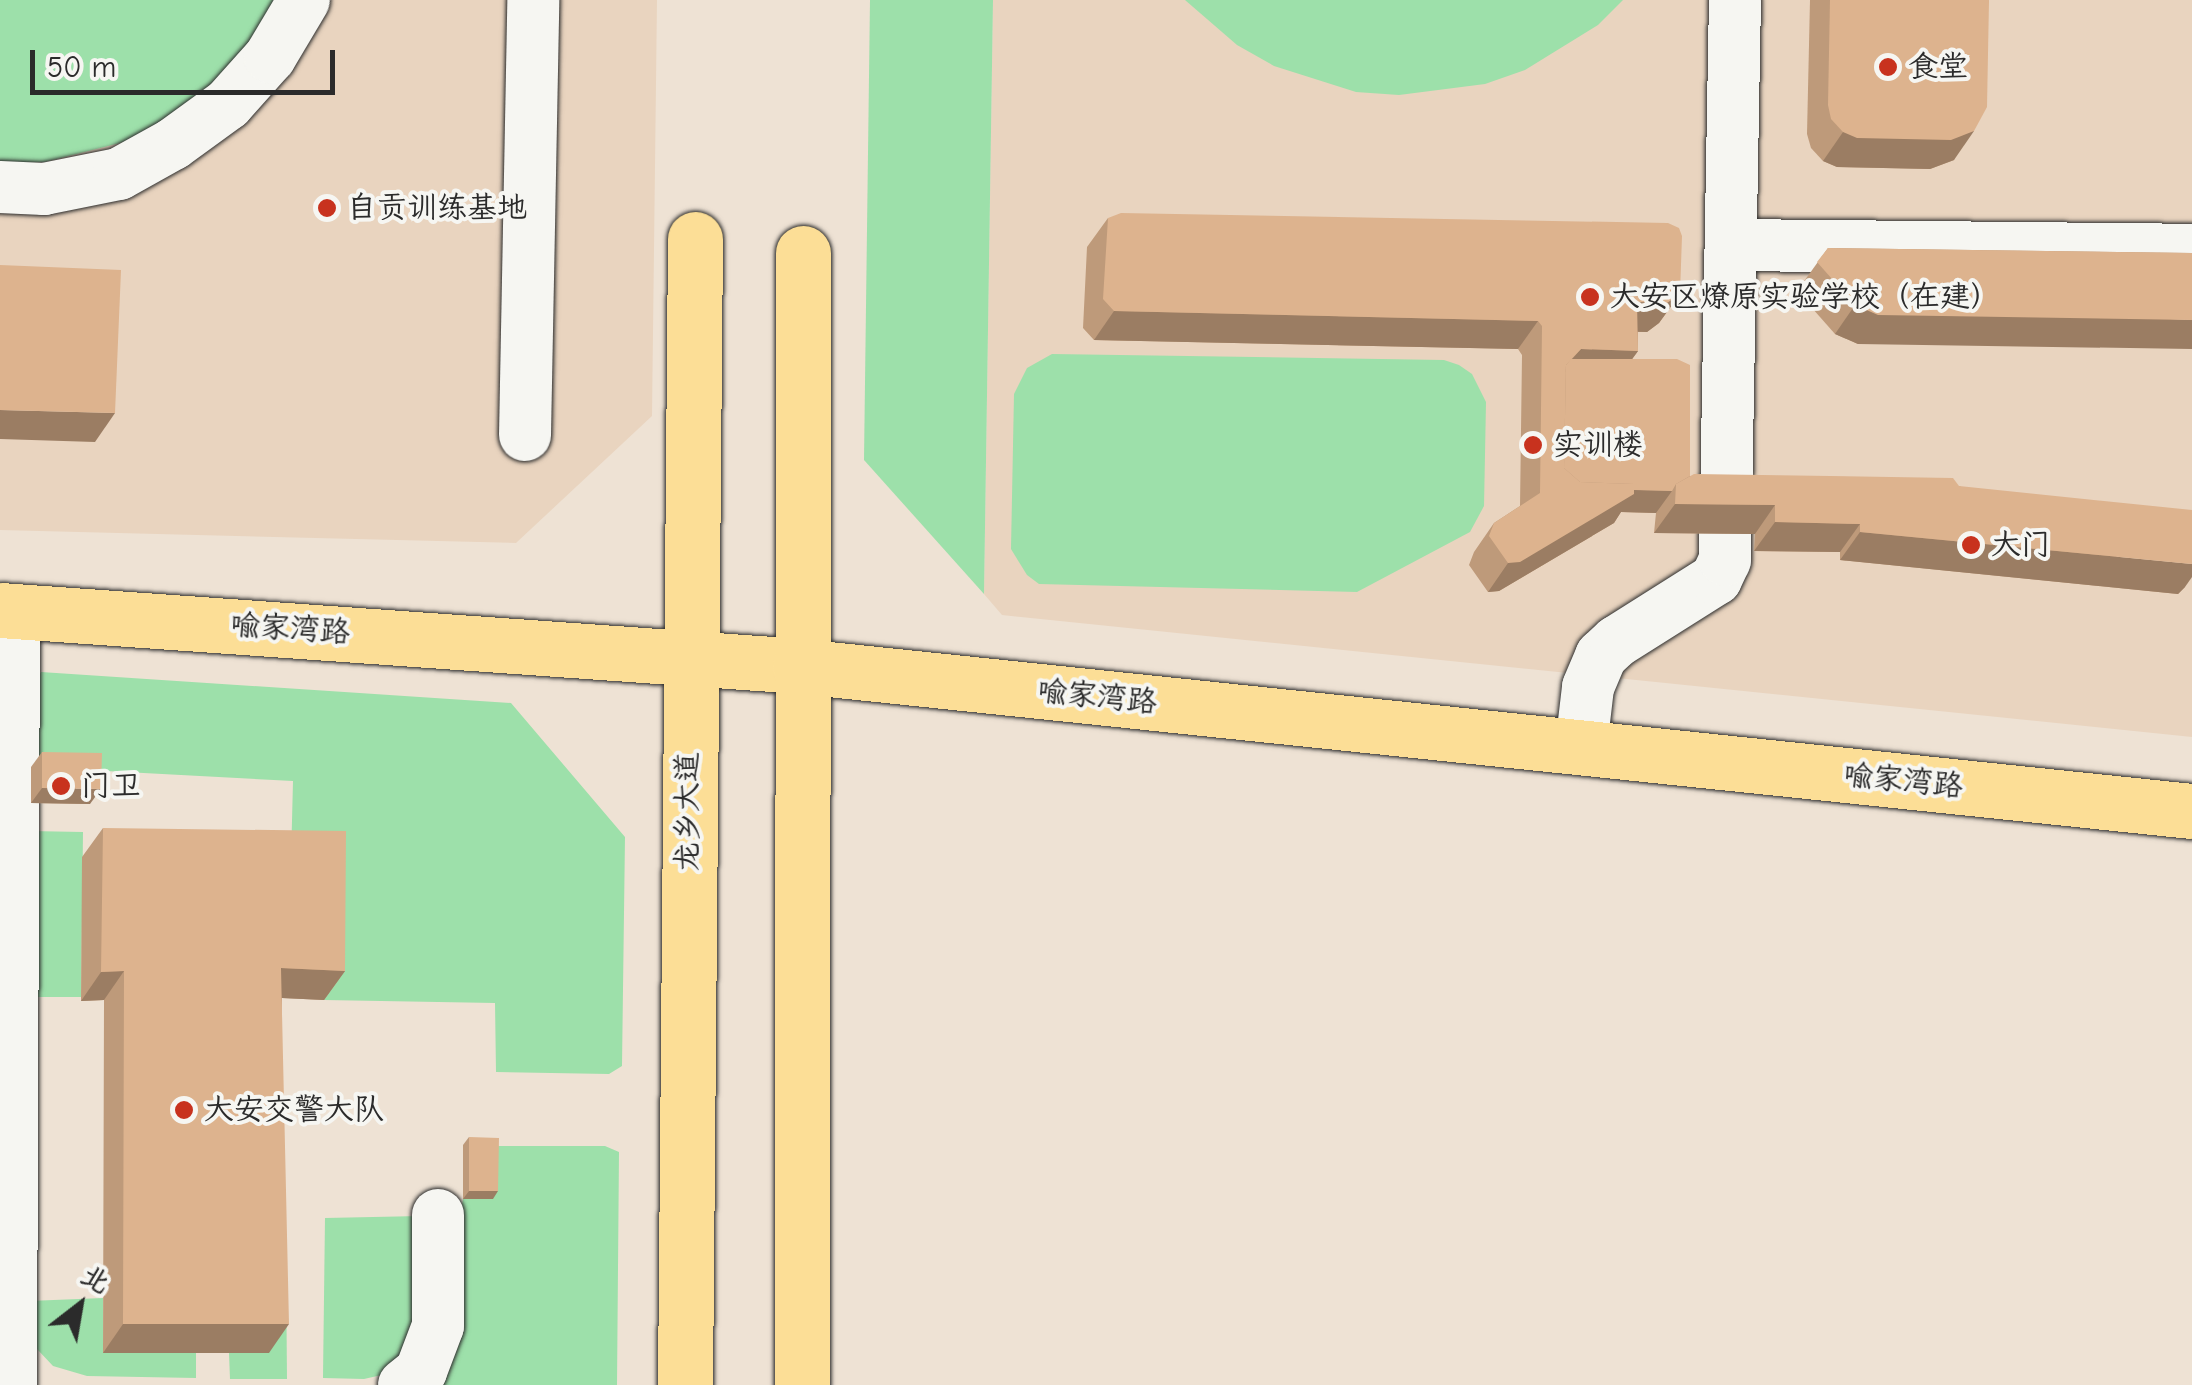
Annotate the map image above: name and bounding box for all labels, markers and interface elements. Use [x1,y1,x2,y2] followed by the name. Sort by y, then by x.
[35,30,340,92] scale bar
[1908,49,1968,85] place label: 食堂
[47,50,116,85] text: 50 m
[1877,56,1899,78] marker: 食堂
[347,190,527,226] place label: 自贡训练基地
[316,197,338,219] marker: 自贡训练基地
[1610,279,2000,315] place label: 大安区燎原实验学校（在建）
[1579,286,1601,308] marker: 大安区燎原实验学校（在建）
[1553,427,1643,463] place label: 实训楼
[1522,434,1544,456] marker: 实训楼
[1991,527,2051,563] place label: 大门
[1960,534,1982,556] marker: 大门
[229,607,351,651] street label: 喻家湾路
[1035,673,1159,721] street label: 喻家湾路
[670,752,706,872] street label: 龙乡大道
[1841,757,1965,805] street label: 喻家湾路
[81,768,141,804] place label: 门卫
[50,775,72,797] marker: 门卫
[204,1092,384,1128] place label: 大安交警大队
[173,1099,195,1121] marker: 大安交警大队
[30,1255,130,1355] north arrow
[75,1258,116,1300] text: 北

